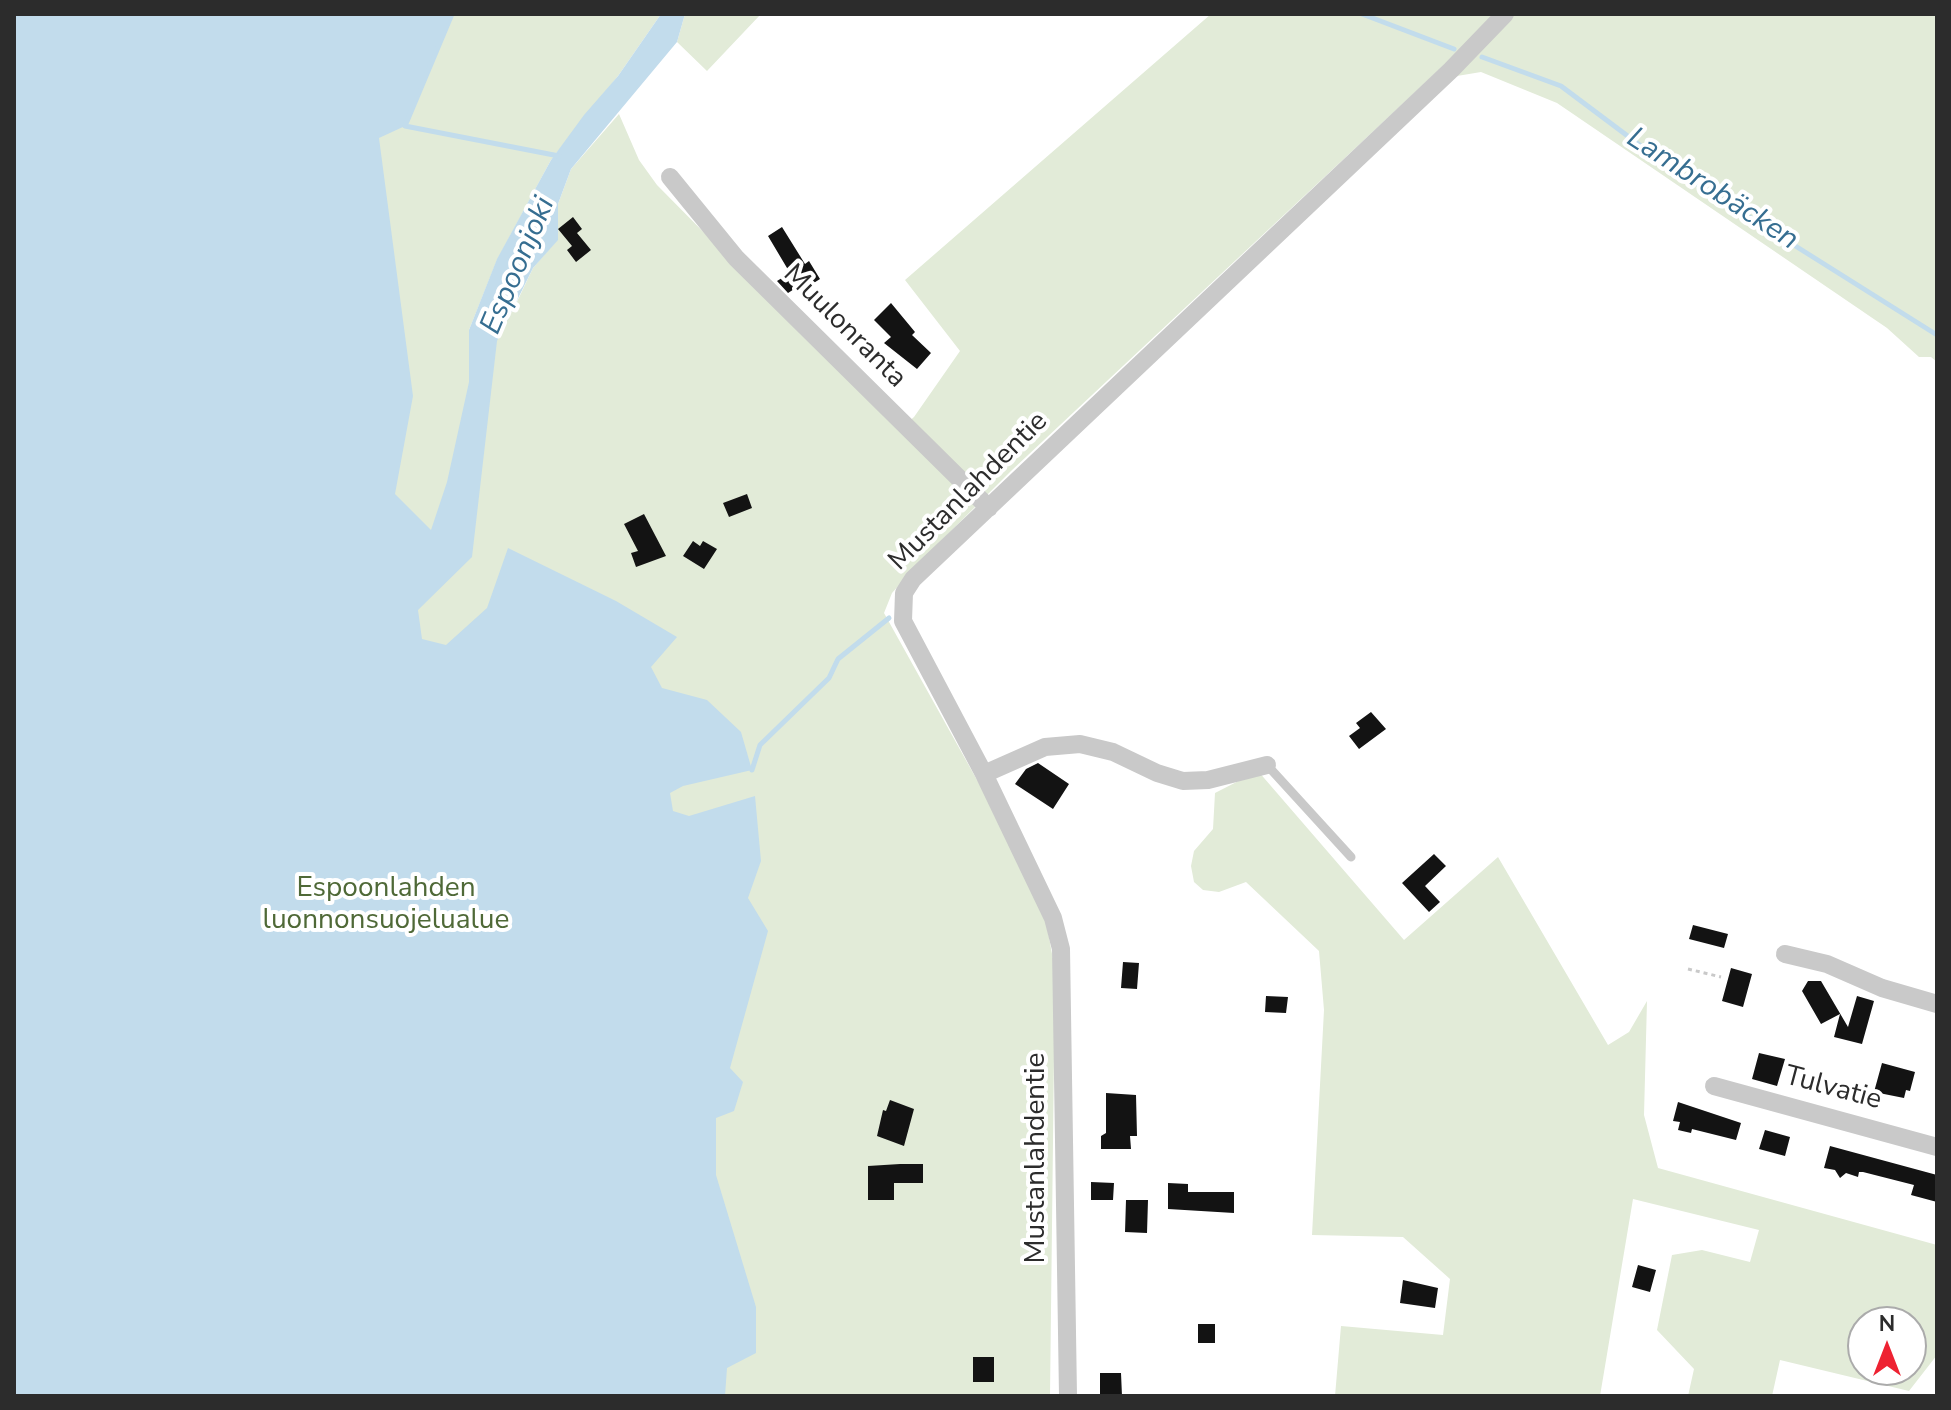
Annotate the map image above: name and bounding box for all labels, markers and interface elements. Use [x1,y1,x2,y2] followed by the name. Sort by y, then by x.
[1619,121,1805,259] water label: Lambrobäcken
[474,192,564,340] water label: Espoonjoki
[775,258,913,396] street label: Muulonranta
[883,406,1055,578] street label: Mustanlahdentie
[263,872,509,938] park label: Espoonlahden luonnonsuojelualue
[1020,1053,1054,1263] street label: Mustanlahdentie
[1781,1060,1885,1118] street label: Tulvatie
[1847,1306,1927,1386] north arrow
[1879,1309,1895,1339] text: N

